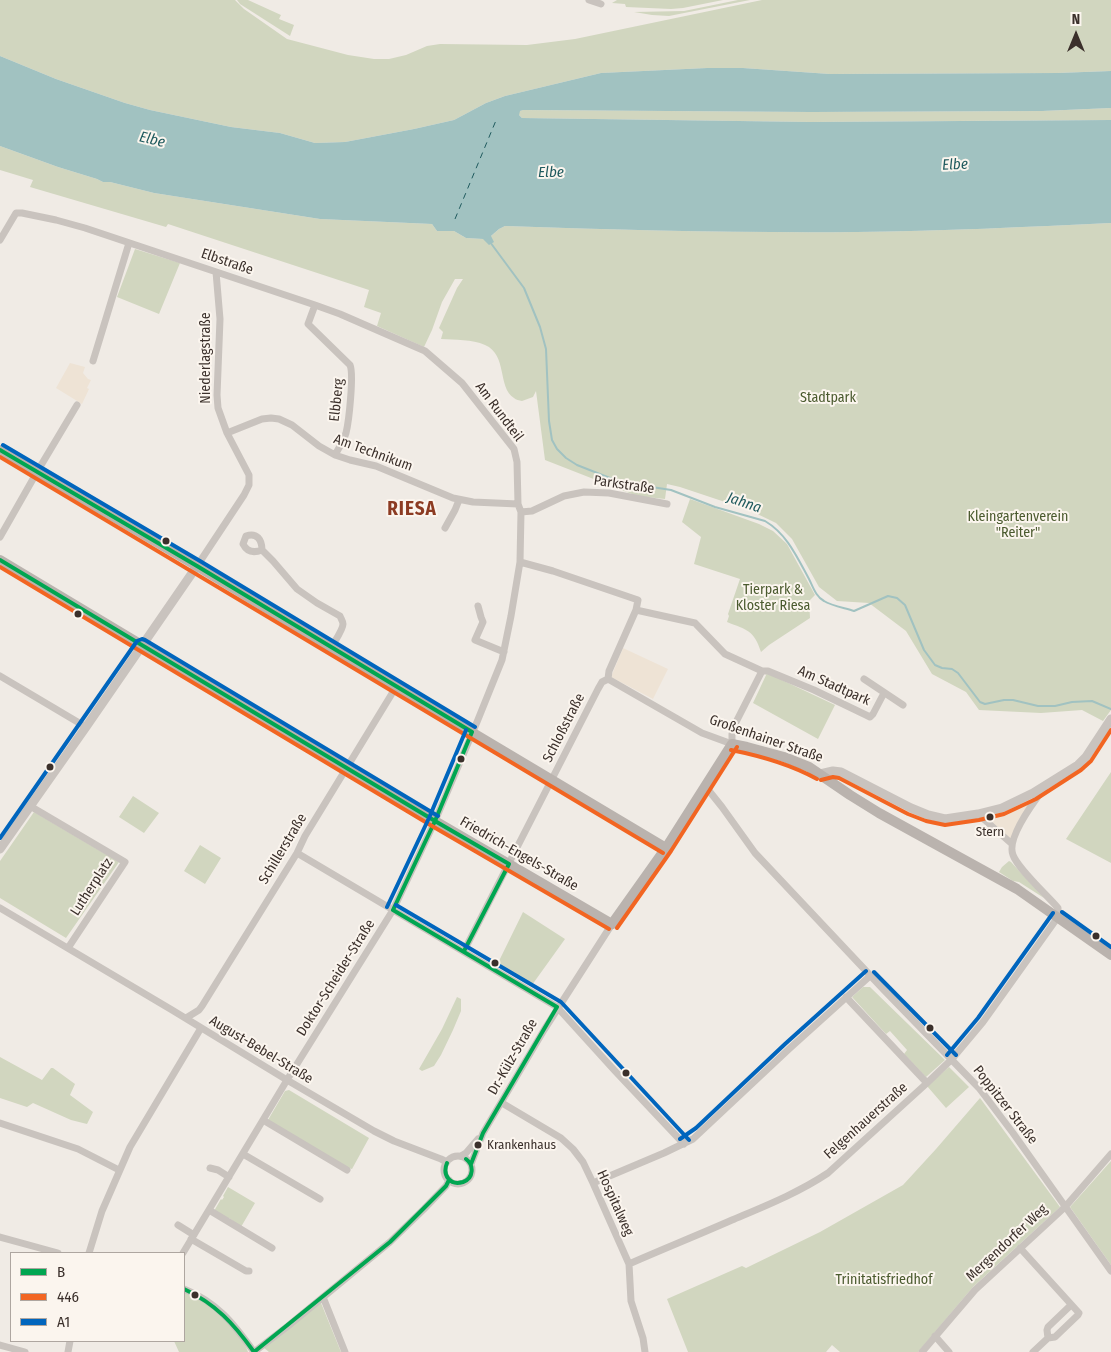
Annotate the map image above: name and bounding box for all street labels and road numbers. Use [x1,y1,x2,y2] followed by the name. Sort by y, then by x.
[199,245,255,279] street label: Elbstraße
[198,312,214,404] street label: Niederlagstraße
[326,378,348,422] street label: Elbberg
[471,379,527,445] street label: Am Rundteil
[331,431,415,475] street label: Am Technikum
[593,472,655,498] street label: Parkstraße
[795,663,873,709] street label: Am Stadtpark
[539,691,589,765] street label: Schloßstraße
[707,712,825,766] street label: Großenhainer Straße
[255,811,311,887] street label: Schillerstraße
[457,813,581,895] street label: Friedrich-Engels-Straße
[67,855,117,919] street label: Lutherplatz
[293,917,379,1039] street label: Doktor-Scheider-Straße
[206,1012,316,1088] street label: August-Bebel-Straße
[485,1016,541,1098] street label: Dr.-Külz-Straße
[969,1062,1041,1148] street label: Poppitzer Straße
[821,1079,911,1163] street label: Felgenhauerstraße
[593,1167,637,1239] street label: Hospitalweg
[963,1201,1051,1285] street label: Mergendorfer Weg

